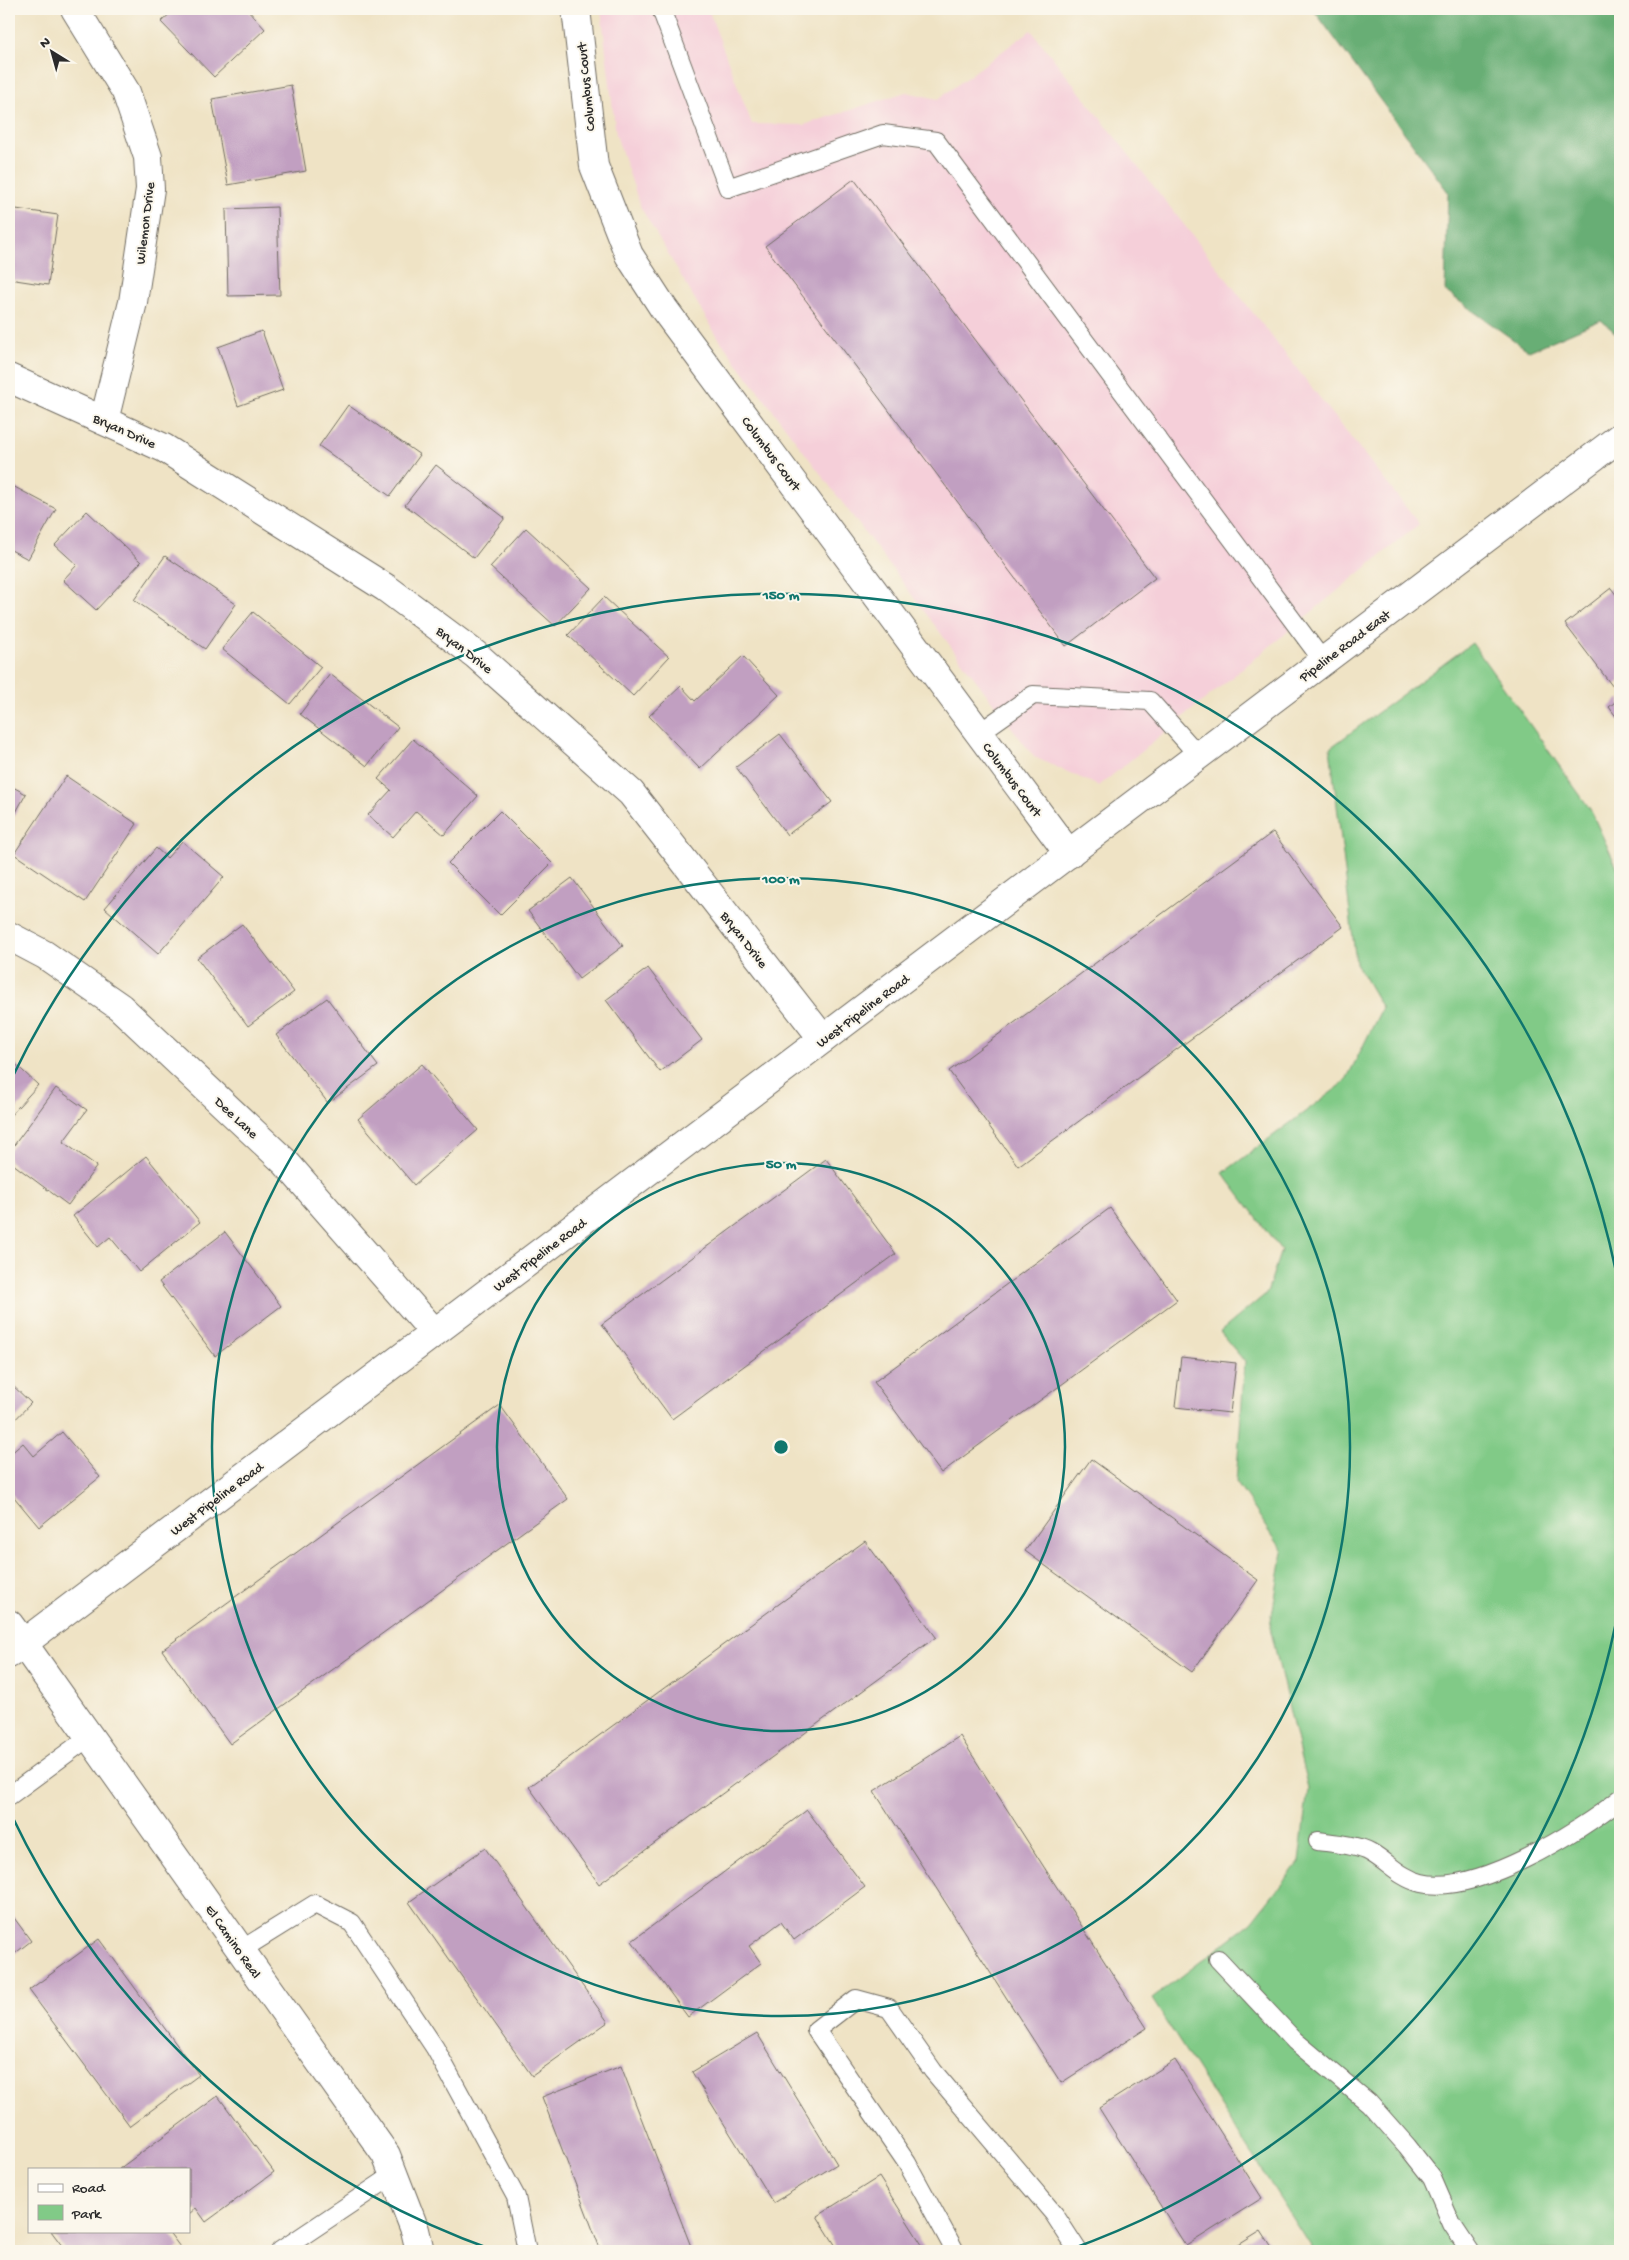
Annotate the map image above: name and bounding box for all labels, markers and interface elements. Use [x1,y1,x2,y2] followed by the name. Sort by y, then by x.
[28,28,78,78] north arrow
[37,34,54,53] text: N
[574,40,601,132] street label: Columbus Court
[133,180,160,266] street label: Wilemon Drive
[89,410,159,454] street label: Bryan Drive
[736,414,804,496] street label: Columbus Court
[762,587,800,605] text: 150 m
[1296,607,1395,687] street label: Pipeline Road East
[431,623,496,679] street label: Bryan Drive
[977,740,1045,822] street label: Columbus Court
[761,871,800,889] text: 100 m
[715,908,771,973] street label: Bryan Drive
[814,970,915,1053] street label: West Pipeline Road
[209,1094,261,1144] street label: Dee Lane
[766,1156,797,1174] text: 50 m
[491,1214,592,1297] street label: West Pipeline Road
[772,1438,790,1456] centre of rings
[168,1458,269,1541] street label: West Pipeline Road
[200,1902,264,1983] street label: El Camino Real
[28,2168,190,2232] legend
[72,2180,106,2198] text: Road
[71,2206,102,2224] text: Park

